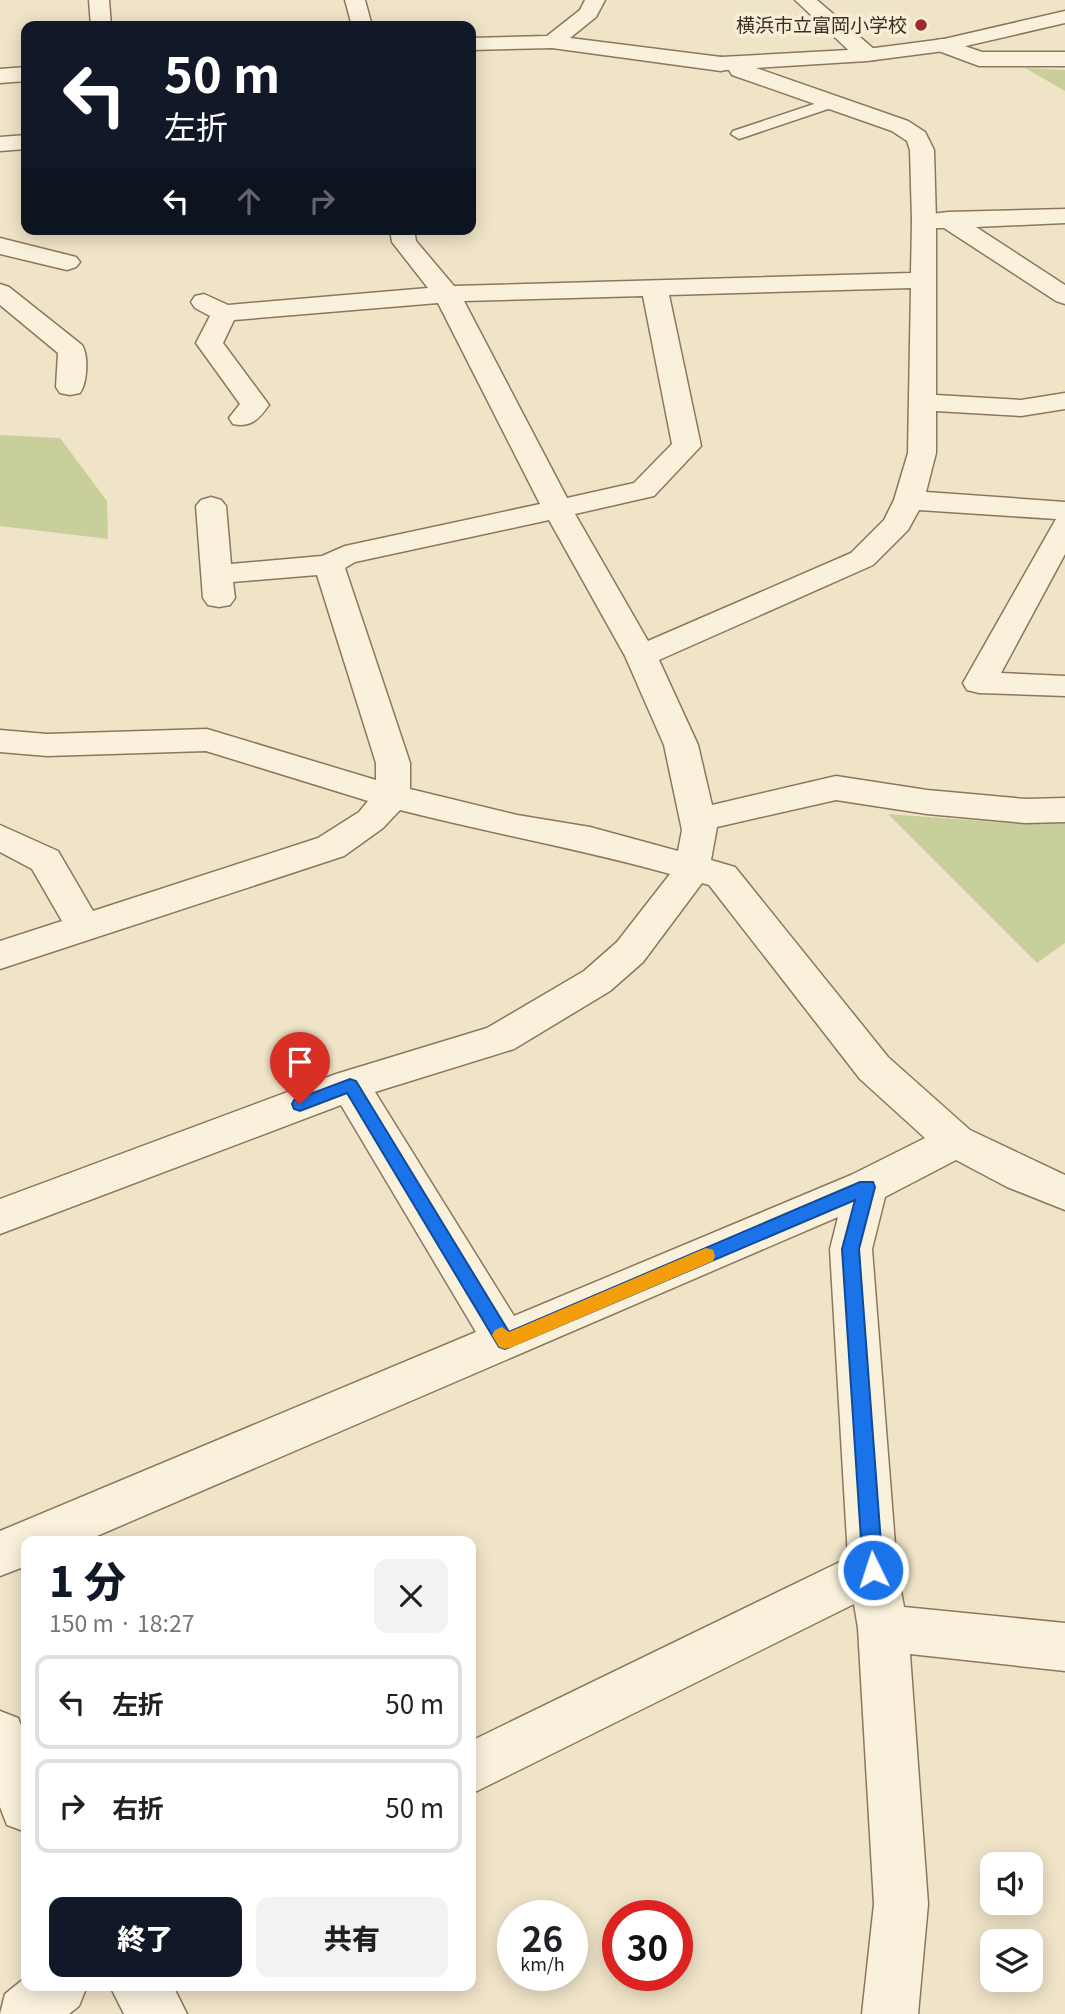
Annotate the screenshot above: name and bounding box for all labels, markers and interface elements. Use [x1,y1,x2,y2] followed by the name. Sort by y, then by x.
[736,10,907,37] place label: 横浜市立富岡小学校
[913,17,929,33] marker: 横浜市立富岡小学校
[164,36,280,107] text: 50 m
[49,49,140,140] icon: left
[164,102,228,148] text: 左折
[157,182,195,220] icon: left
[230,182,268,220] icon: ahead
[303,182,341,220] icon: right
[270,1032,330,1104] pin
[281,1043,319,1081] icon: arrive
[836,1533,910,1607] position arrow
[49,1548,126,1609] text: 1 分
[374,1559,448,1633] button: close
[49,1605,194,1639] text: 150 m · 18:27
[53,1683,91,1721] icon: left
[112,1684,164,1721] text: 左折
[385,1684,444,1721] text: 50 m
[53,1787,91,1825] icon: right
[112,1788,164,1825] text: 右折
[385,1788,444,1825] text: 50 m
[980,1852,1043,1992] map controls
[980,1852,1043,1915] button: sound
[49,1897,242,1977] button: 終了
[256,1897,448,1977] button: 共有
[602,1900,693,1991] speed limit sign: 30
[522,1911,563,1962] text: 26
[980,1929,1043,1992] button: layers
[520,1950,565,1976] text: km/h

